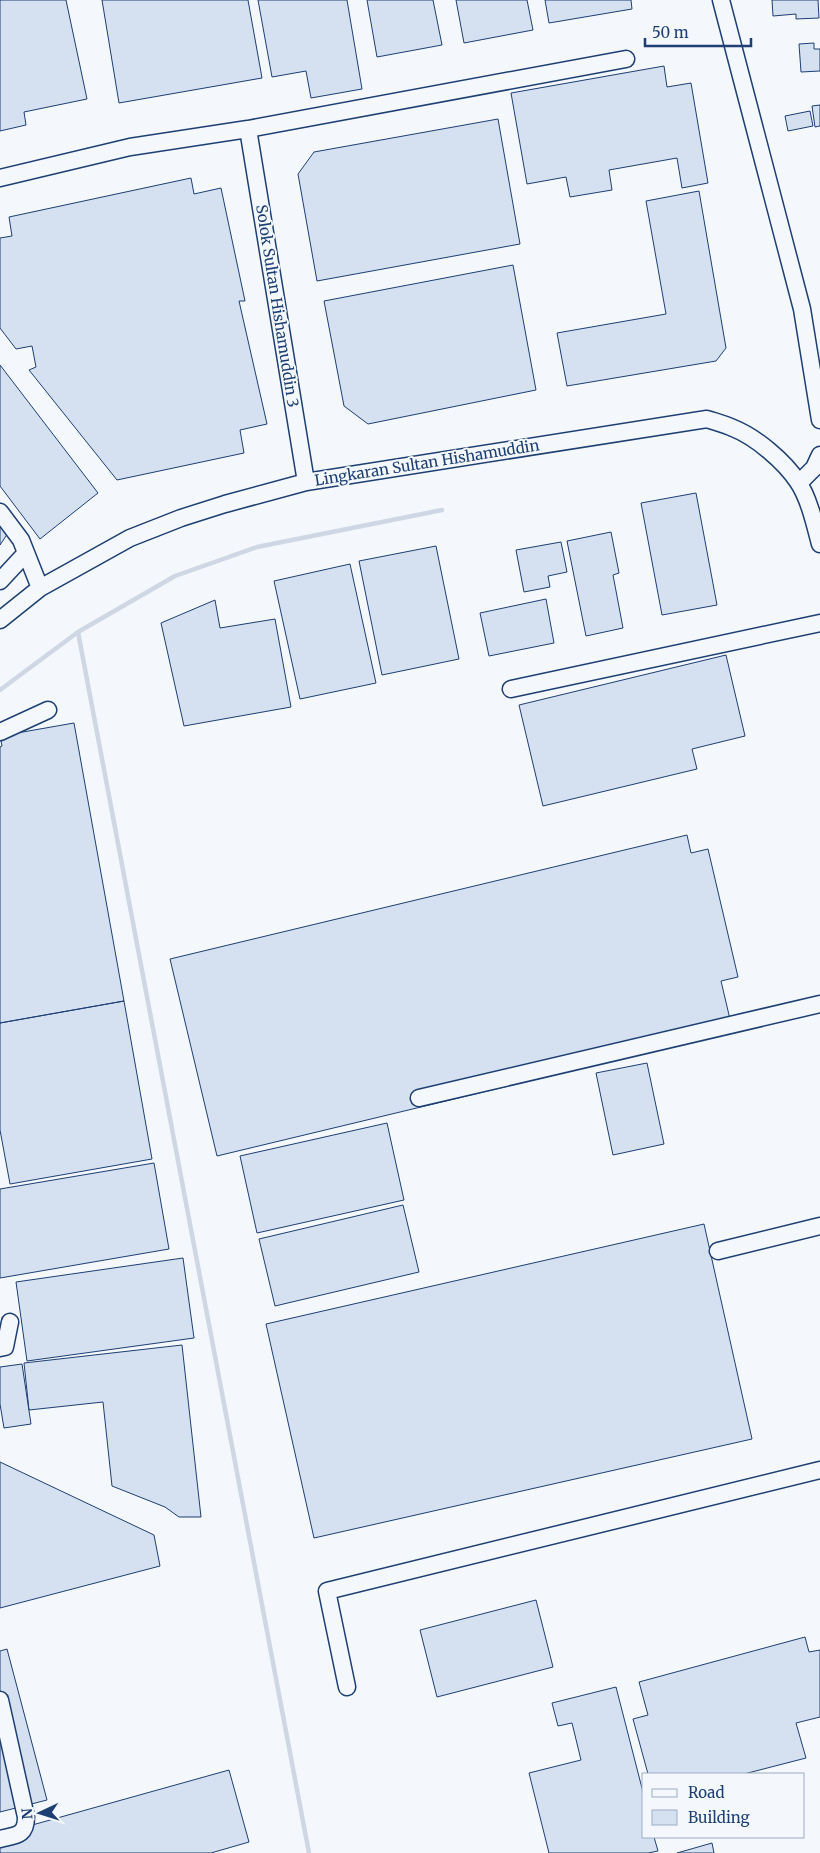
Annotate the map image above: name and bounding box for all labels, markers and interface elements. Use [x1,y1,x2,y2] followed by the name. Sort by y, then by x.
[645,15,751,47] scale bar
[652,23,689,42] text: 50 m
[252,203,303,409] street label: Solok Sultan Hishamuddin 3
[313,435,541,490] street label: Lingkaran Sultan Hishamuddin
[642,1773,805,1838] legend
[688,1783,724,1802] text: Road
[15,1788,65,1838] north arrow
[18,1808,36,1820] text: N
[688,1808,750,1827] text: Building

